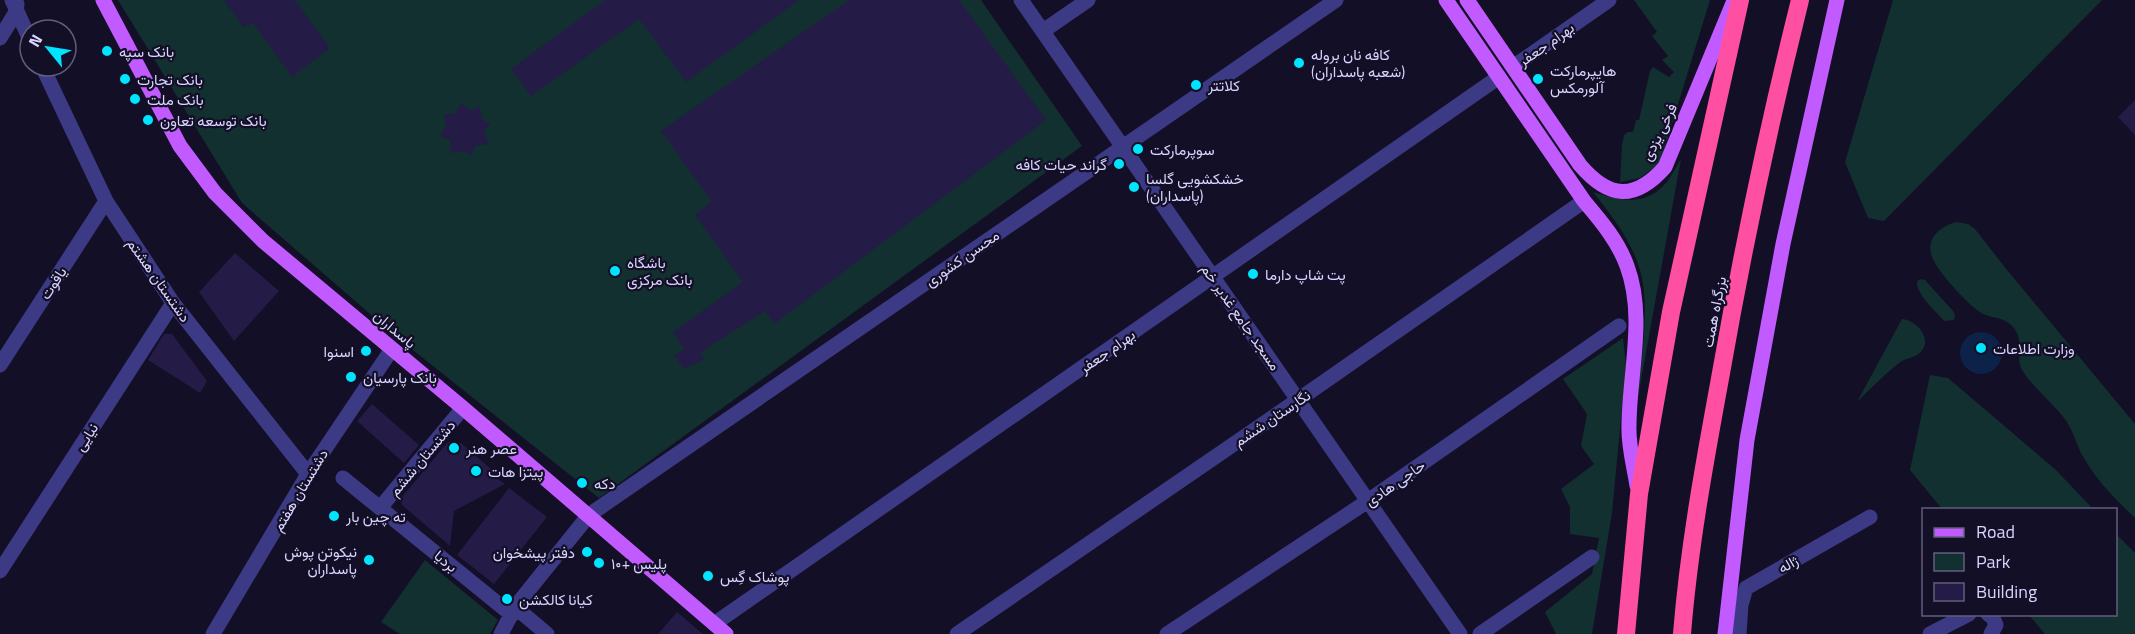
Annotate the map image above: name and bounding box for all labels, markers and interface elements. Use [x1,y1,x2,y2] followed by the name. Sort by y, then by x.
[1512,16,1579,72] street label: بهرام جعفر
[18,18,78,78] north arrow
[22,30,48,51] text: N
[119,40,174,63] place label: بانک سپه
[1311,43,1405,83] place label: کافه نان بروله (شعبه پاسداران)
[100,44,114,58] marker: بانک سپه
[1292,56,1306,70] marker: کافه نان بروله (شعبه پاسداران)
[1550,59,1616,99] place label: هایپرمارکت آلورمکس
[137,68,203,91] place label: بانک تجارت
[118,72,132,86] marker: بانک تجارت
[1531,72,1545,86] marker: هایپرمارکت آلورمکس
[1207,74,1240,97] place label: کلاتتر
[1189,78,1203,92] marker: کلاتتر
[147,88,204,111] place label: بانک ملت
[128,92,142,106] marker: بانک ملت
[1635,99,1683,165] street label: فرخی یزدی
[160,109,267,132] place label: بانک توسعه تعاون
[141,113,155,127] marker: بانک توسعه تعاون
[1150,138,1215,161] place label: سوپرمارکت
[1131,142,1145,156] marker: سوپرمارکت
[1015,153,1107,176] place label: گراند حیات کافه
[1112,157,1126,171] marker: گراند حیات کافه
[1146,167,1243,207] place label: خشکشویی گلسا (پاسداران)
[1127,180,1141,194] marker: خشکشویی گلسا (پاسداران)
[920,224,1004,292] street label: محسن کشوری
[121,233,197,327] street label: دشتستان هشتم
[627,251,693,291] place label: باشگاه بانک مرکزی
[1195,259,1287,375] street label: مسجد جامع غدیر خم
[34,262,72,304] street label: یاقوت
[1265,263,1346,286] place label: پت شاپ دارما
[608,264,622,278] marker: باشگاه بانک مرکزی
[1246,267,1260,281] marker: پت شاپ دارما
[1696,275,1732,349] street label: بزرگراه همت
[369,304,421,354] street label: پاسداران
[1073,323,1140,379] street label: بهرام جعفر
[1993,337,2075,360] place label: وزارت اطلاعات
[323,340,354,363] place label: اسنوا
[1974,341,1988,355] marker: وزارت اطلاعات
[359,344,373,358] marker: اسنوا
[363,366,437,389] place label: بانک پارسیان
[344,370,358,384] marker: بانک پارسیان
[1229,384,1315,452] street label: نگارستان ششم
[383,415,461,501] street label: دشتستان ششم
[68,418,104,456] street label: نیایی
[465,437,517,460] place label: عصر هنر
[447,441,461,455] marker: عصر هنر
[266,444,334,536] street label: دشتستان هفتم
[1360,454,1430,512] street label: حاجی هادی
[488,460,543,483] place label: پیتزا هات
[469,464,483,478] marker: پیتزا هات
[594,472,615,495] place label: دکه
[575,476,589,490] marker: دکه
[345,505,406,528] place label: ته چین بار
[1922,508,2117,616] legend
[327,509,341,523] marker: ته چین بار
[1976,518,2015,545] text: Road
[284,540,357,580] place label: نیکوتن پوش پاسداران
[493,541,575,564] place label: دفتر پیشخوان
[429,544,463,578] street label: بردیا
[580,545,594,559] marker: دفتر پیشخوان
[1976,548,2011,575] text: Park
[1774,549,1803,579] street label: ژاله
[611,552,667,575] place label: پلیس +۱۰
[362,553,376,567] marker: نیکوتن پوش پاسداران
[592,556,606,570] marker: پلیس +۱۰
[720,565,790,588] place label: پوشاک گِس
[701,569,715,583] marker: پوشاک گِس
[1976,578,2037,605] text: Building
[519,588,593,611] place label: کیانا کالکشن
[500,592,514,606] marker: کیانا کالکشن

